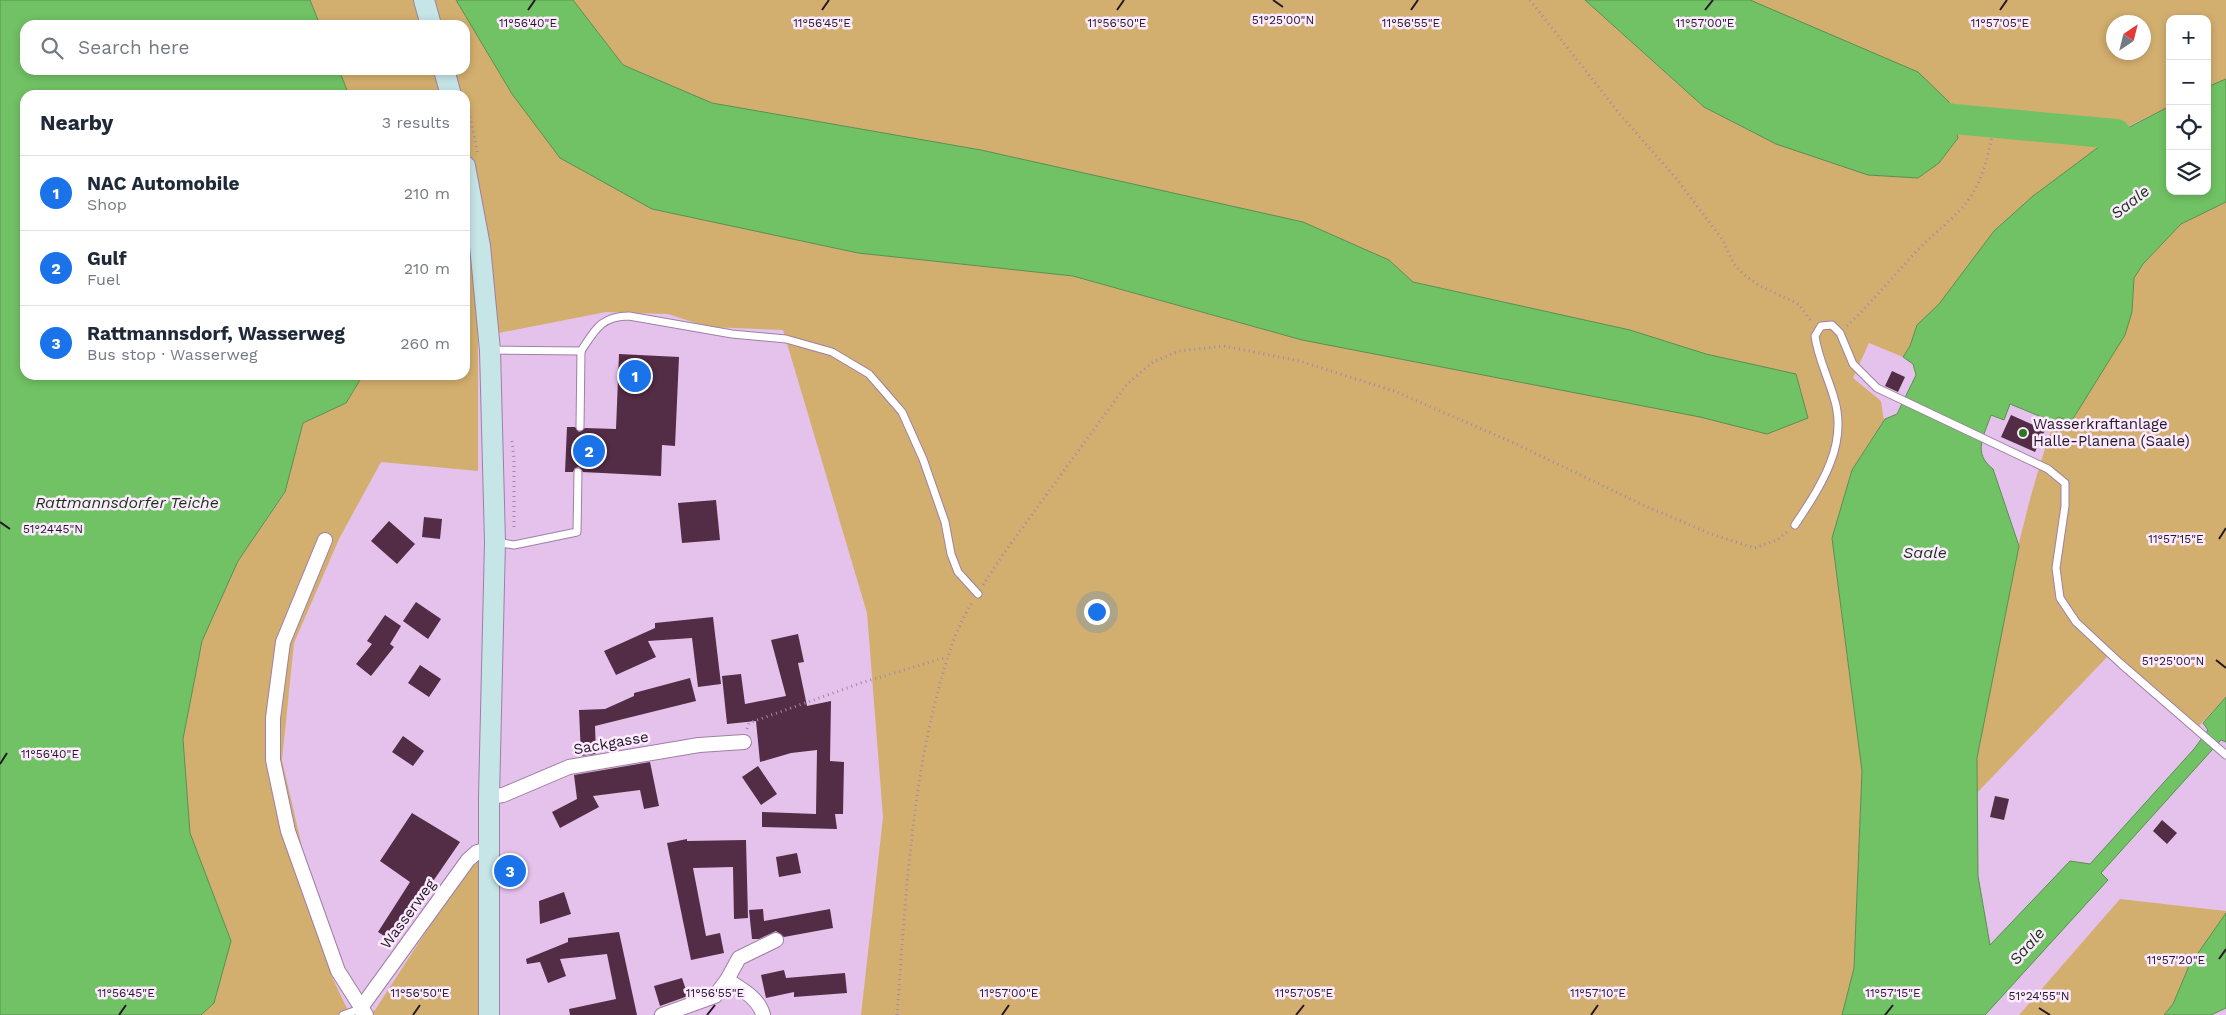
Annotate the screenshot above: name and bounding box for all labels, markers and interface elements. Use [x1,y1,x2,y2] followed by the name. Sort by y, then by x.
[1252,13,1314,27] text: 51°25'00"N
[2106,15,2151,60] north arrow
[2166,15,2211,195] map controls
[2166,15,2211,60] button: +
[499,16,557,30] text: 11°56'40"E
[793,16,851,30] text: 11°56'45"E
[1088,16,1147,30] text: 11°56'50"E
[1382,16,1441,30] text: 11°56'55"E
[1676,16,1735,30] text: 11°57'00"E
[1971,16,2030,30] text: 11°57'05"E
[20,20,470,75] search box
[38,34,66,62] icon: search
[78,36,189,59] text: Search here
[2166,60,2211,105] button: −
[2166,105,2211,150] button: locate
[40,110,113,135] text: Nearby
[382,113,450,132] text: 3 results
[2166,150,2211,195] button: layers
[87,172,240,195] text: NAC Automobile
[2107,181,2153,223] water label: Saale
[53,184,59,203] text: 1
[404,184,450,203] text: 210 m
[87,195,127,214] text: Shop
[87,247,127,270] text: Gulf
[51,259,61,278] text: 2
[404,259,450,278] text: 210 m
[87,270,120,289] text: Fuel
[87,322,345,345] text: Rattmannsdorf, Wasserweg
[51,334,61,353] text: 3
[400,334,450,353] text: 260 m
[87,345,257,364] text: Bus stop · Wasserweg
[619,357,651,395] pin: 1
[2033,415,2190,450] place label: Wasserkraftanlage Halle-Planena (Saale)
[2017,427,2029,439] marker: Wasserkraftanlage Halle-Planena (Saale)
[573,432,605,470] pin: 2
[35,493,219,512] water label: Rattmannsdorfer Teiche
[23,522,83,536] text: 51°24'45"N
[2148,532,2204,546] text: 11°57'15"E
[1903,543,1947,562] water label: Saale
[1084,599,1110,625] your location
[2142,654,2204,668] text: 51°25'00"N
[572,728,650,758] street label: Sackgasse
[21,747,79,761] text: 11°56'40"E
[494,852,526,890] pin: 3
[377,876,439,952] street label: Wasserweg
[2005,923,2049,969] water label: Saale
[2147,953,2206,967] text: 11°57'20"E
[97,986,155,1000] text: 11°56'45"E
[391,986,450,1000] text: 11°56'50"E
[686,986,745,1000] text: 11°56'55"E
[980,986,1039,1000] text: 11°57'00"E
[1275,986,1334,1000] text: 11°57'05"E
[1570,986,1626,1000] text: 11°57'10"E
[1865,986,1921,1000] text: 11°57'15"E
[2009,989,2069,1003] text: 51°24'55"N

